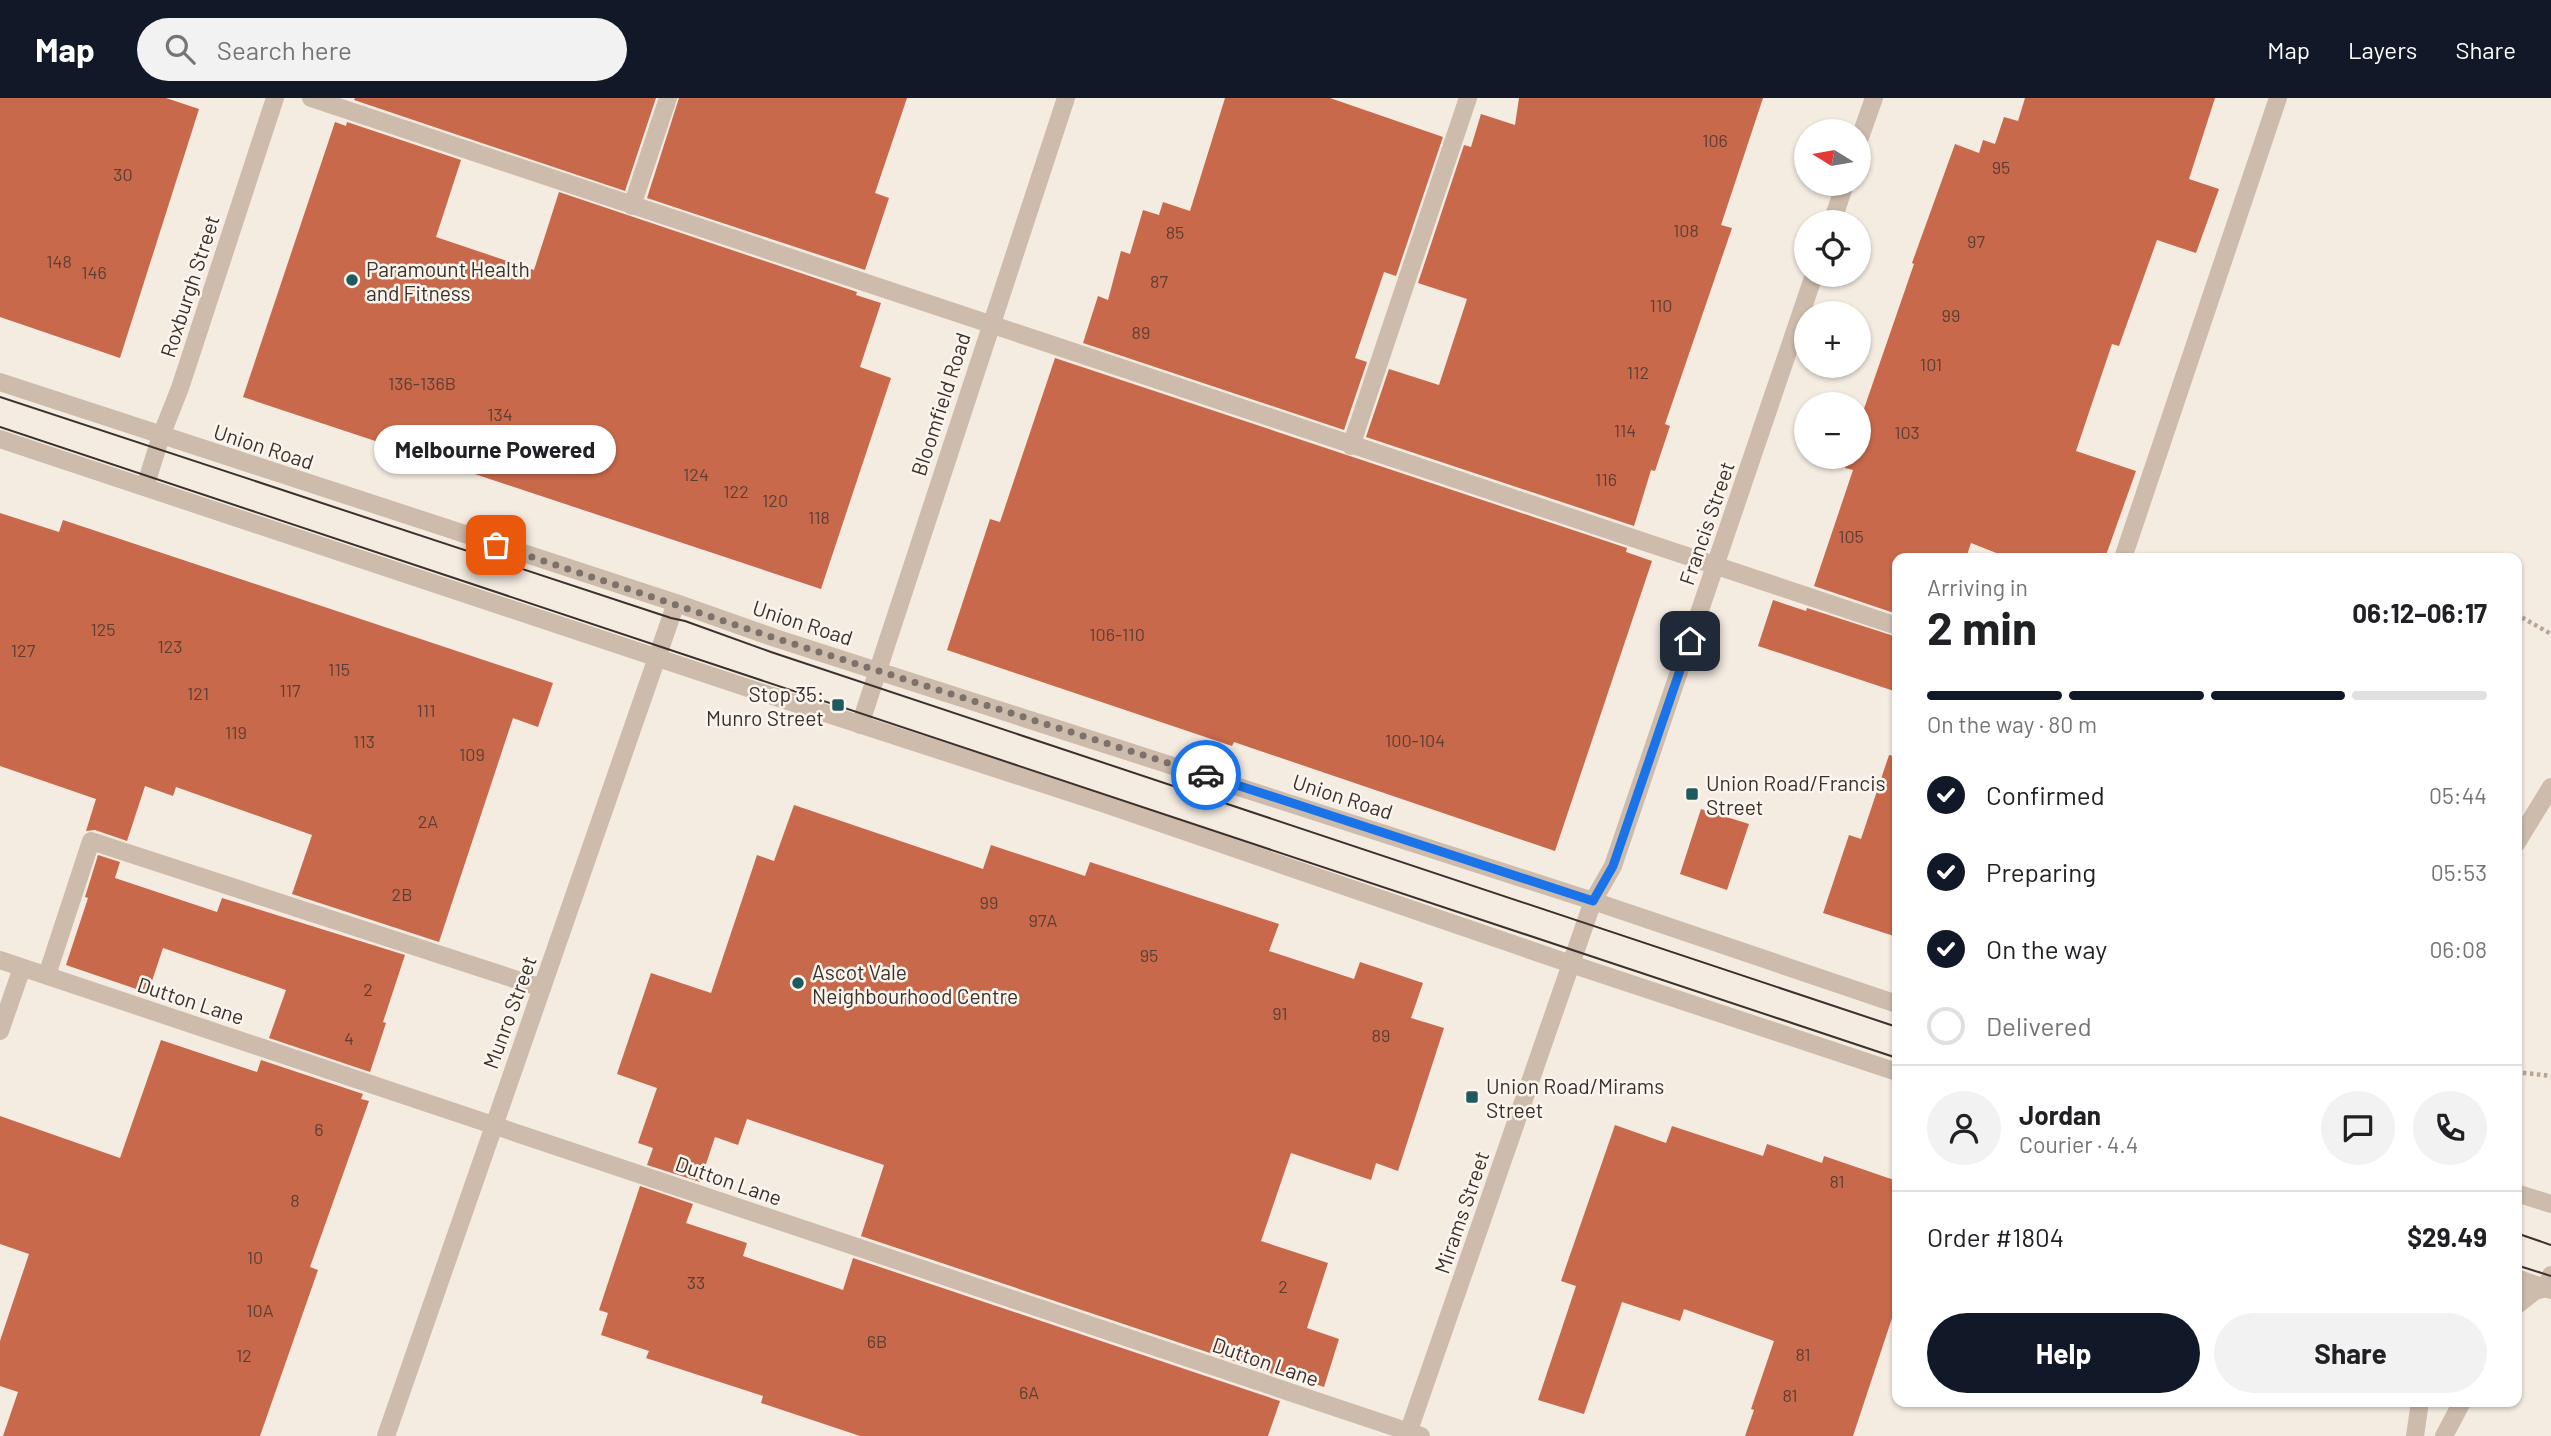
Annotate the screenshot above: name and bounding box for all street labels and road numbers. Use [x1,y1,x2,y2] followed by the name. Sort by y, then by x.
[154,212,224,360] street label: Roxburgh Street
[905,329,975,479] street label: Bloomfield Road
[211,418,317,474] street label: Union Road
[1673,458,1739,588] street label: Francis Street
[750,594,856,650] street label: Union Road
[1290,768,1396,824] street label: Union Road
[477,952,541,1072] street label: Munro Street
[134,971,248,1029] street label: Dutton Lane
[1428,1148,1494,1276] street label: Mirams Street
[672,1150,786,1210] street label: Dutton Lane
[1209,1331,1323,1391] street label: Dutton Lane

